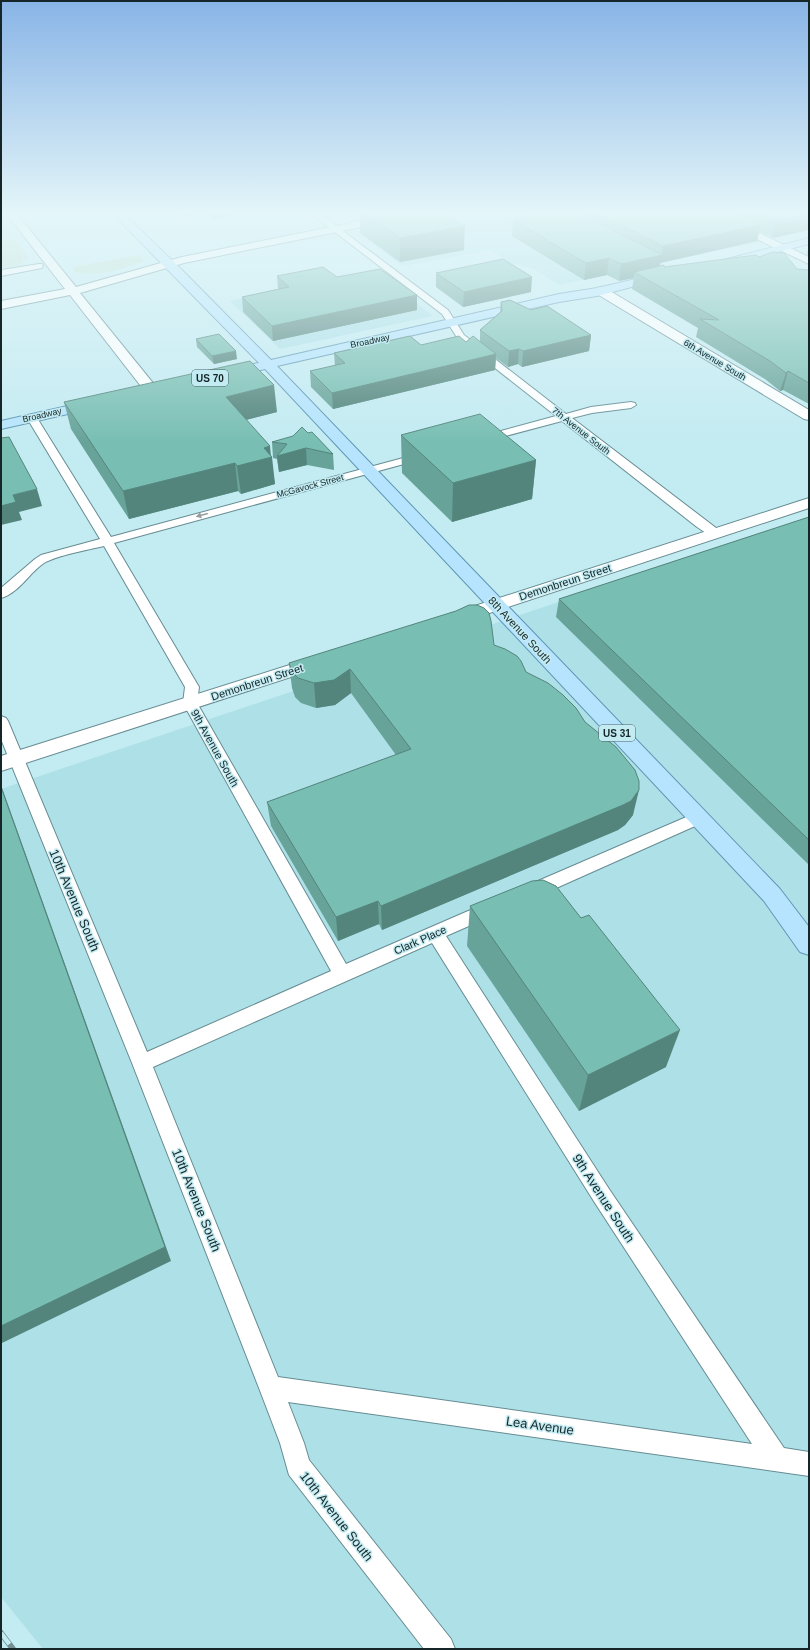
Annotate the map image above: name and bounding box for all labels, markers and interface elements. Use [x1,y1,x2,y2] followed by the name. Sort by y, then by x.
[349,332,391,350] street label: Broadway
[682,337,748,383] street label: 6th Avenue South
[192,370,228,386] road number: US 70
[550,405,612,457] street label: 7th Avenue South
[21,406,63,424] street label: Broadway
[275,472,345,500] street label: McGavock Street
[196,512,208,518] one-way arrow
[517,561,613,603] street label: Demonbreun Street
[486,594,554,666] street label: 8th Avenue South
[209,661,305,703] street label: Demonbreun Street
[189,707,241,789] street label: 9th Avenue South
[599,725,635,741] road number: US 31
[46,847,103,954] street label: 10th Avenue South
[392,923,448,957] street label: Clark Place
[169,1147,224,1254] street label: 10th Avenue South
[569,1151,638,1245] street label: 9th Avenue South
[505,1413,575,1438] street label: Lea Avenue
[297,1468,376,1564] street label: 10th Avenue South

